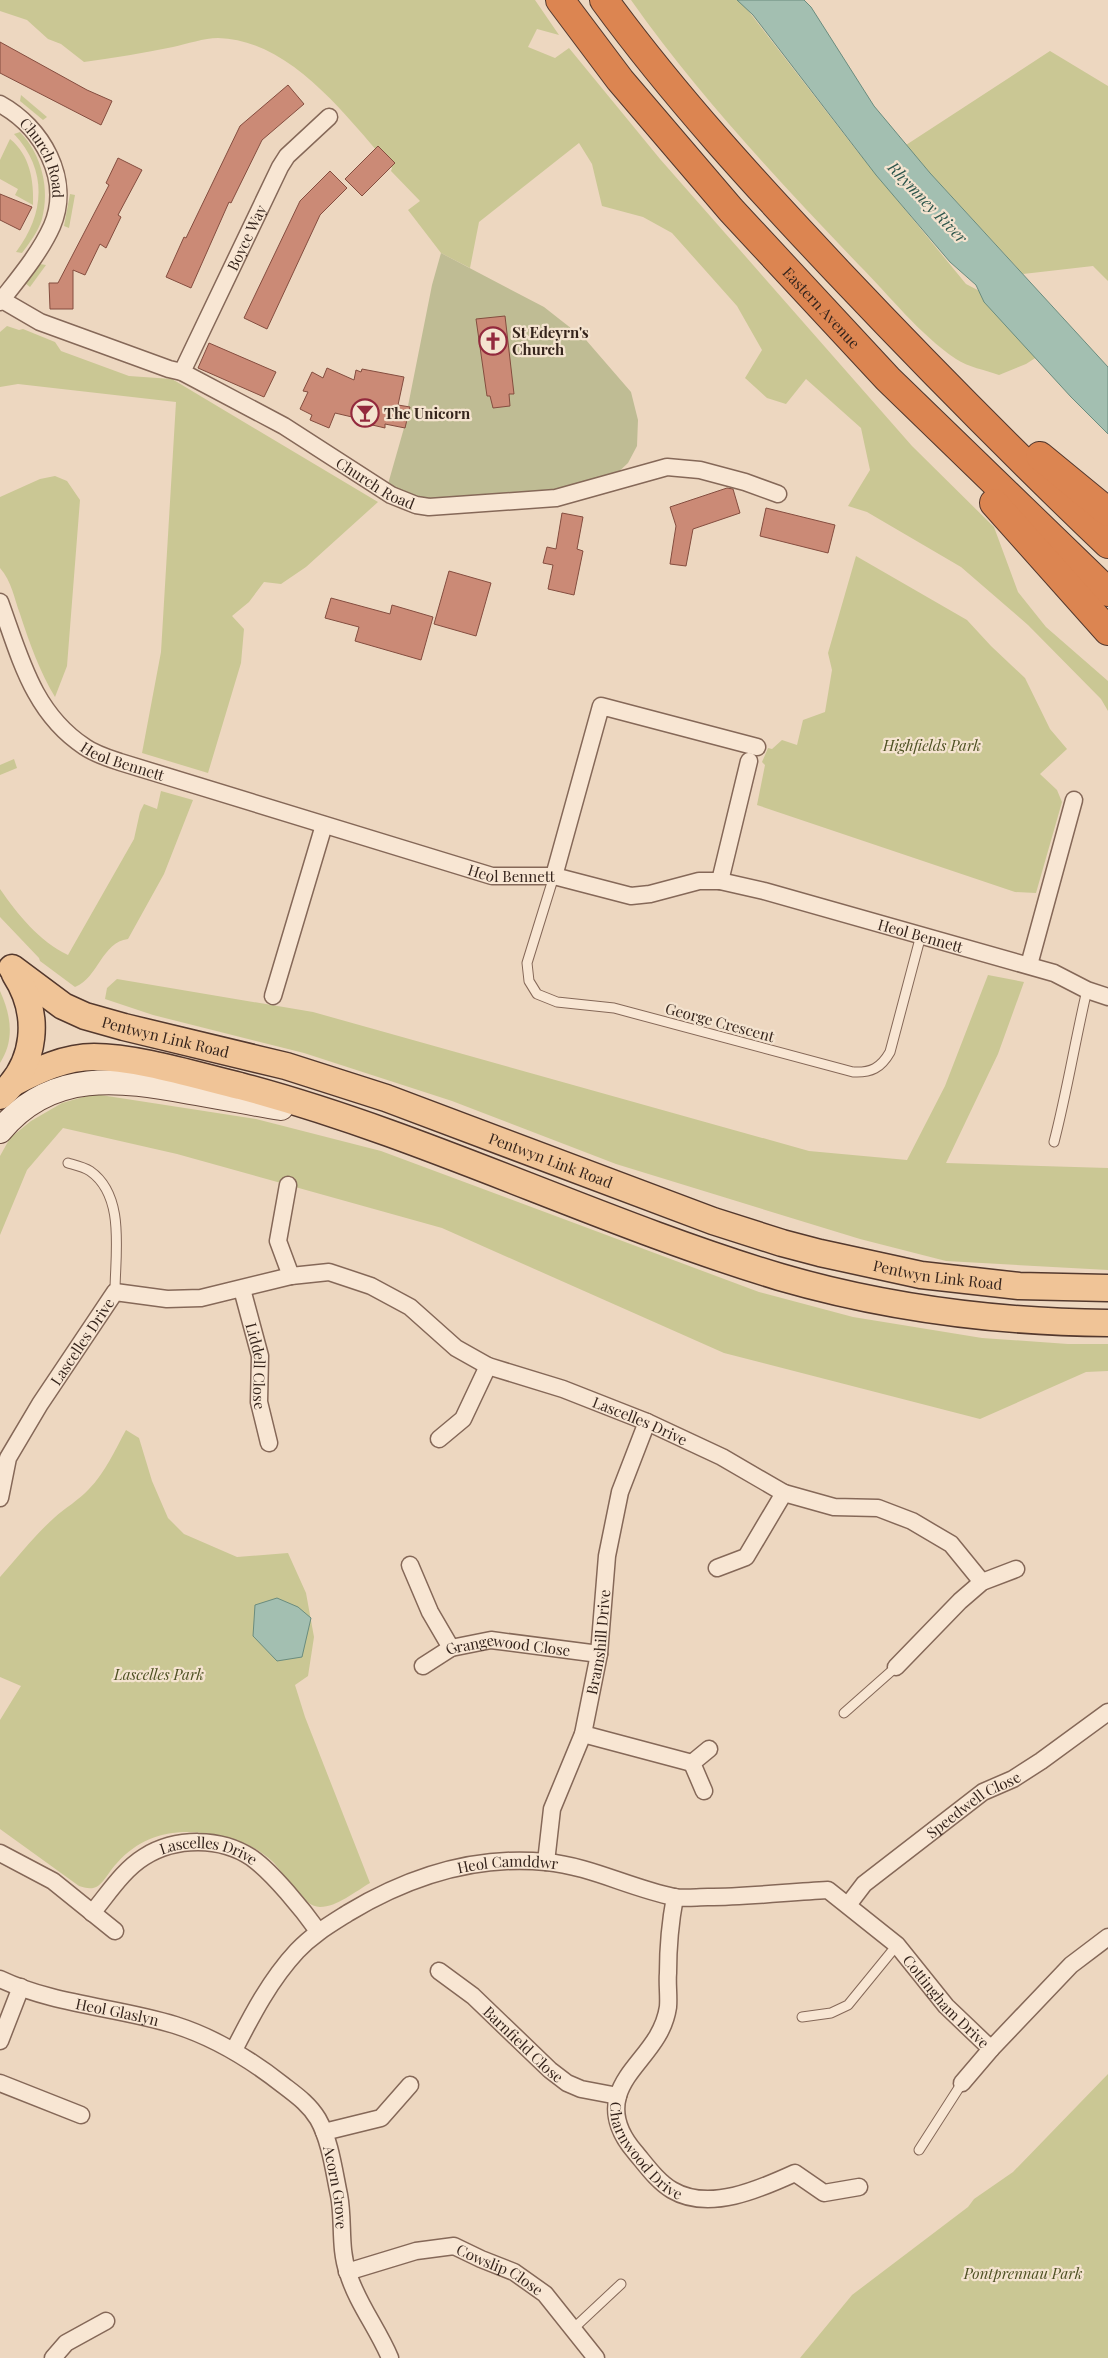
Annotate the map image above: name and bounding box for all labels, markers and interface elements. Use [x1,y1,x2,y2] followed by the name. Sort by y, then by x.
[16,113,68,199] street label: Church Road
[883,156,973,248] water label: Rhymney River
[222,201,271,274] street label: Boyce Way
[779,262,865,353] street label: Eastern Avenue
[512,322,589,359] place label: St Edeyrn's Church
[478,326,508,356] church icon: St Edeyrn's Church
[350,398,380,428] bar icon: The Unicorn
[384,403,471,423] place label: The Unicorn
[332,452,418,514] street label: Church Road
[882,735,981,755] park label: Highfields Park
[77,737,167,785] street label: Heol Bennett
[466,859,555,886] street label: Heol Bennett
[876,914,966,957] street label: Heol Bennett
[663,998,777,1046] street label: George Crescent
[100,1011,232,1062] street label: Pentwyn Link Road
[486,1128,616,1192] street label: Pentwyn Link Road
[871,1255,1004,1294] street label: Pentwyn Link Road
[46,1294,118,1389] street label: Lascelles Drive
[241,1320,270,1412] street label: Liddell Close
[590,1392,691,1449] street label: Lascelles Drive
[581,1589,614,1696] street label: Bramshill Drive
[441,1630,572,1660] street label: Grangewood Close
[113,1664,204,1684] park label: Lascelles Park
[922,1767,1024,1842] street label: Speedwell Close
[157,1832,262,1869] street label: Lascelles Drive
[455,1851,560,1878] street label: Heol Camddwr
[899,1951,994,2052] street label: Cottingham Drive
[74,1993,161,2030] street label: Heol Glaslyn
[479,2001,568,2087] street label: Barnfield Close
[606,2101,686,2204] street label: Charnwood Drive
[319,2143,352,2230] street label: Acorn Grove
[453,2239,547,2300] street label: Cowslip Close
[963,2263,1083,2283] park label: Pontprennau Park

